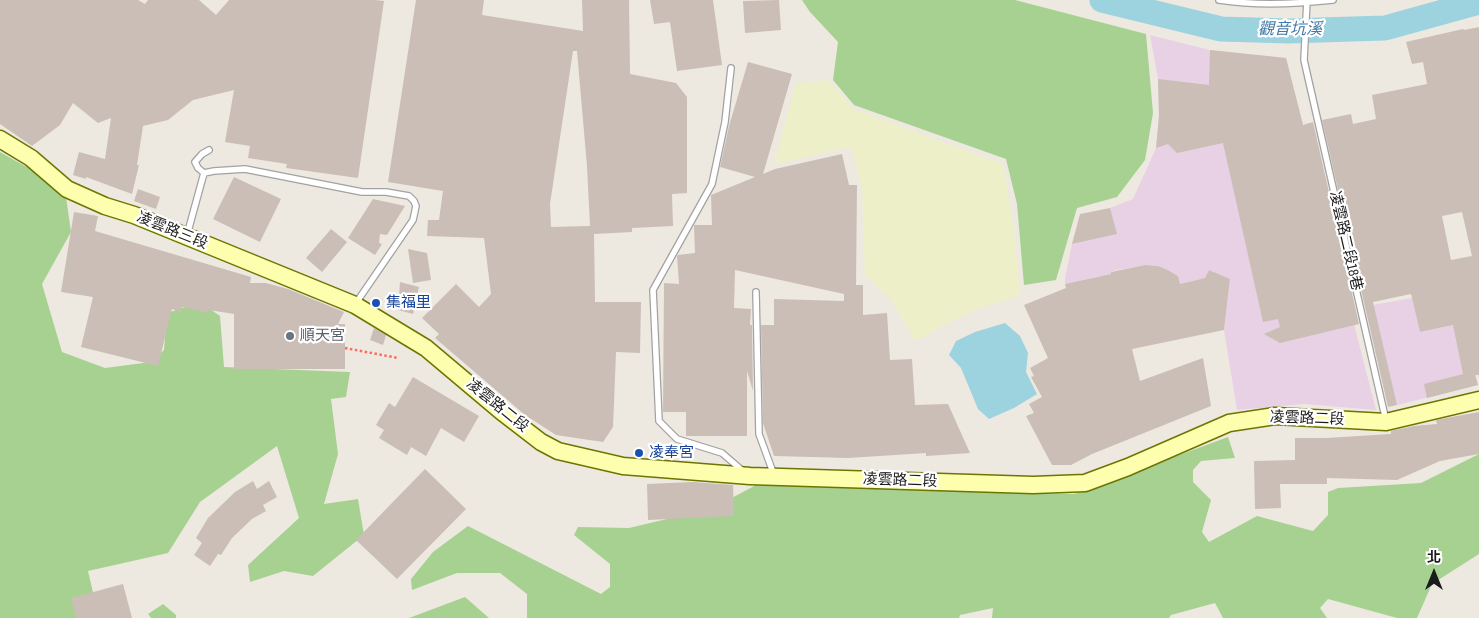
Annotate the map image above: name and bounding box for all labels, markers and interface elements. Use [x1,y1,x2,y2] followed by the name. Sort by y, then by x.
[1258,20,1322,40] water label: 觀音坑溪
[1325,189,1365,293] street label: 凌雲路二段18巷
[134,209,210,253] street label: 凌雲路三段
[386,294,431,312] place label: 集福里
[370,297,382,309] marker: 集福里
[300,327,345,345] place label: 順天宮
[284,330,296,342] marker: 順天宮
[462,375,532,437] street label: 凌雲路二段
[1269,409,1345,429] street label: 凌雲路二段
[649,444,694,462] place label: 凌奉宮
[633,447,645,459] marker: 凌奉宮
[862,471,938,491] street label: 凌雲路二段
[1409,548,1459,598] north arrow
[1427,549,1441,566] text: 北

